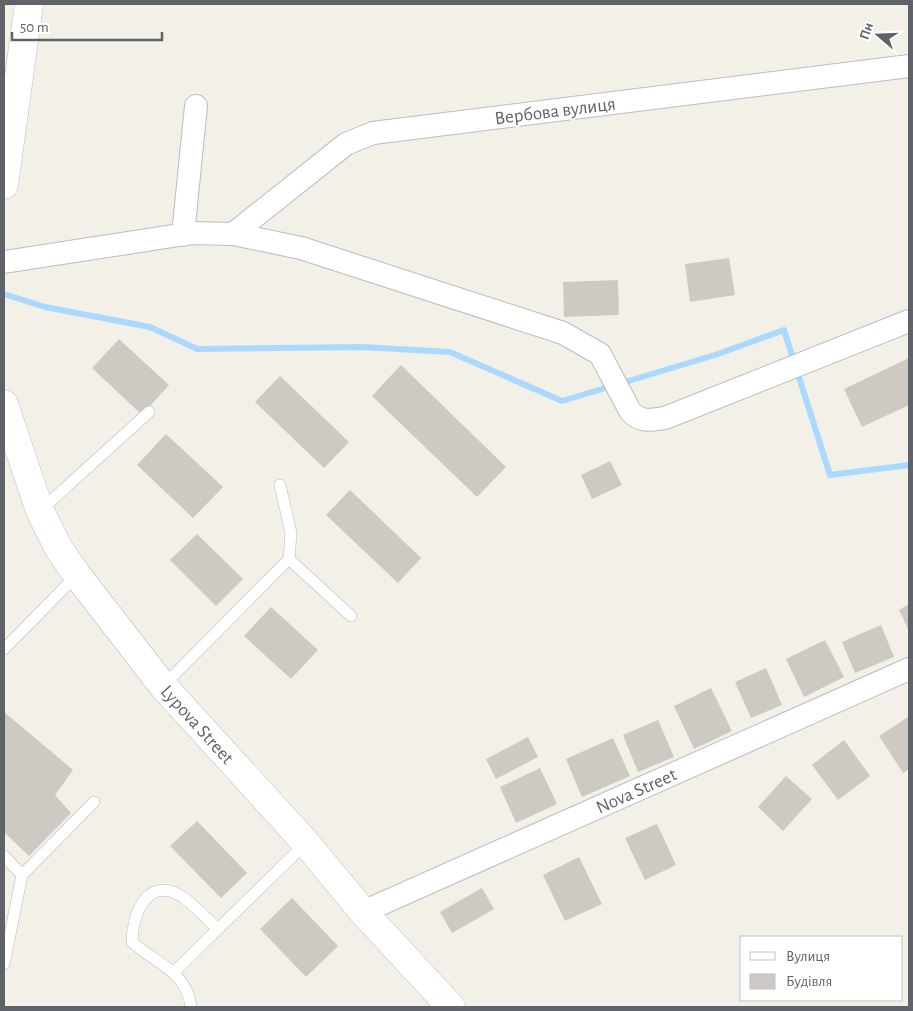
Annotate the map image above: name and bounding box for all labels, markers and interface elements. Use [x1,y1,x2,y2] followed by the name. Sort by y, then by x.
[12,10,162,42] scale bar
[853,10,903,60] north arrow
[20,20,49,35] text: 50 m
[857,21,876,41] text: Пн
[493,95,617,128] street label: Вербова вулиця
[157,682,237,768] street label: Lypova Street
[593,765,680,818] street label: Nova Street
[740,936,903,1001] legend
[786,949,830,964] text: Вулиця
[786,974,832,989] text: Будівля

